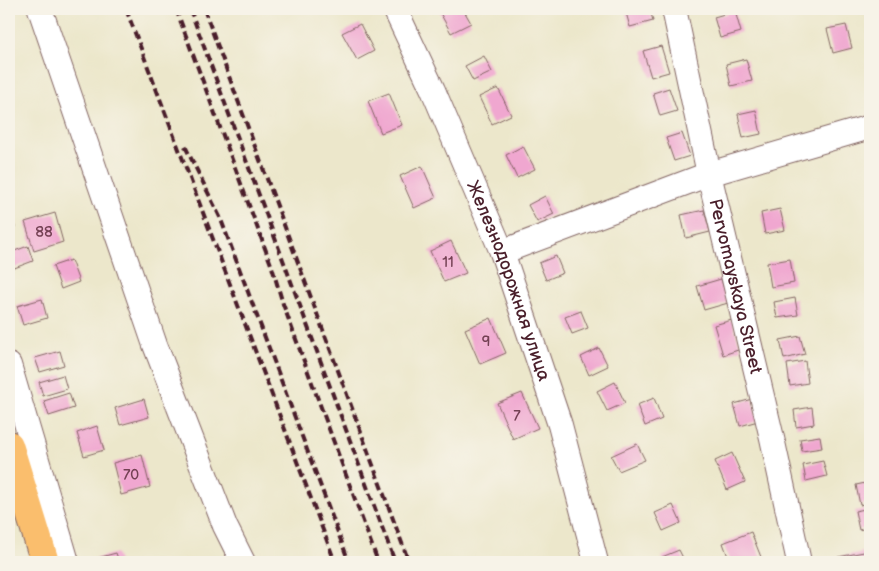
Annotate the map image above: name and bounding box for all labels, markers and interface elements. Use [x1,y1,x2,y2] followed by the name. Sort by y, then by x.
[462,178,555,384] street label: Железнодорожная улица
[705,197,767,376] street label: Pervomayskaya Street
[35,223,53,242] house number: 88
[442,253,454,272] house number: 11
[482,332,490,351] house number: 9
[513,407,521,426] house number: 7
[123,466,139,485] house number: 70

